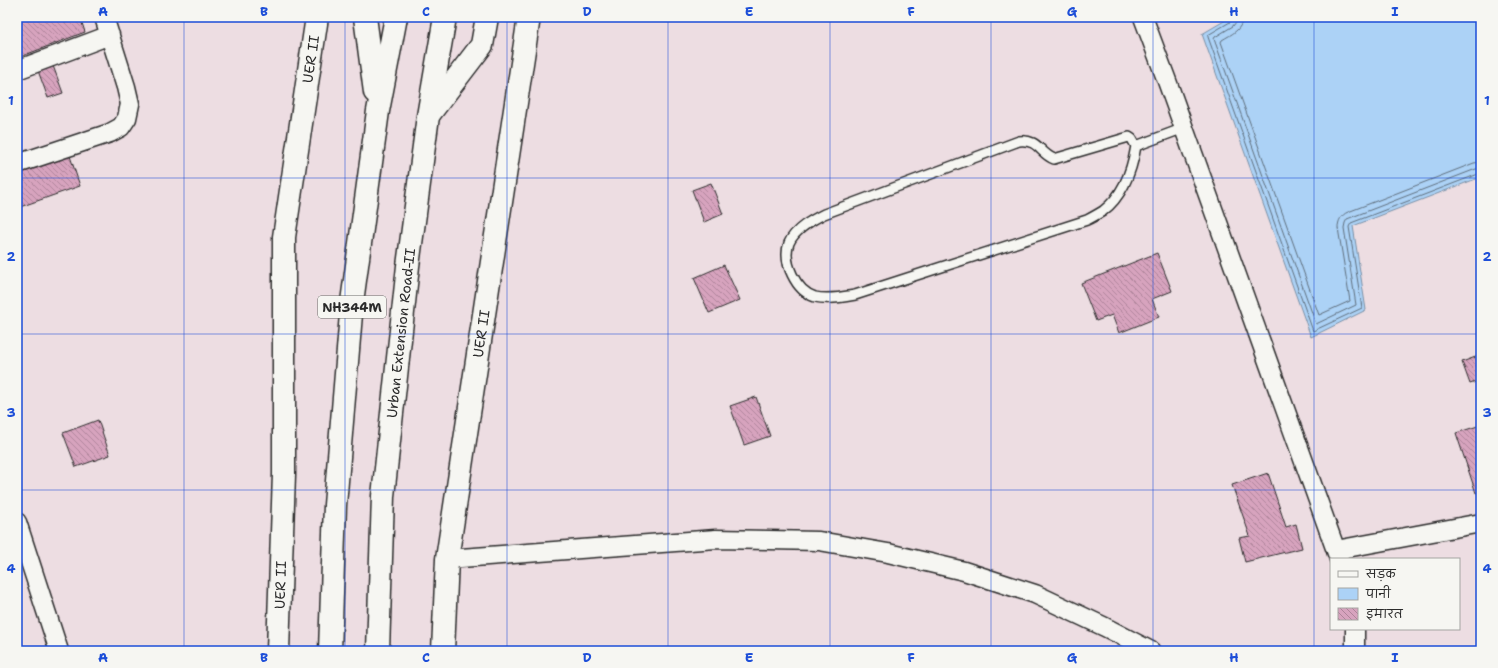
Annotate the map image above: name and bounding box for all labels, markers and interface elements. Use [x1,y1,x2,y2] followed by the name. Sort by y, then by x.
[98,3,108,20] text: A
[260,3,268,20] text: B
[422,3,430,20] text: C
[582,3,592,20] text: D
[745,3,754,20] text: E
[907,3,915,20] text: F
[1067,3,1078,20] text: G
[1229,3,1239,20] text: H
[1391,3,1399,20] text: I
[298,34,323,84] street label: UER II
[8,92,14,109] text: 1
[1484,92,1490,109] text: 1
[383,247,419,419] street label: Urban Extension Road-II
[6,248,16,265] text: 2
[1482,248,1492,265] text: 2
[318,296,386,318] road number: NH344M
[469,308,494,359] street label: UER II
[6,404,16,421] text: 3
[1482,404,1492,421] text: 3
[1330,558,1460,630] legend
[6,560,16,577] text: 4
[270,560,290,609] street label: UER II
[1482,560,1492,577] text: 4
[1365,566,1397,582] text: सड़क
[1365,585,1391,602] text: पानी
[1366,606,1404,622] text: इमारत
[98,649,108,666] text: A
[260,649,268,666] text: B
[422,649,430,666] text: C
[582,649,592,666] text: D
[745,649,754,666] text: E
[907,649,915,666] text: F
[1067,649,1078,666] text: G
[1229,649,1239,666] text: H
[1391,649,1399,666] text: I

